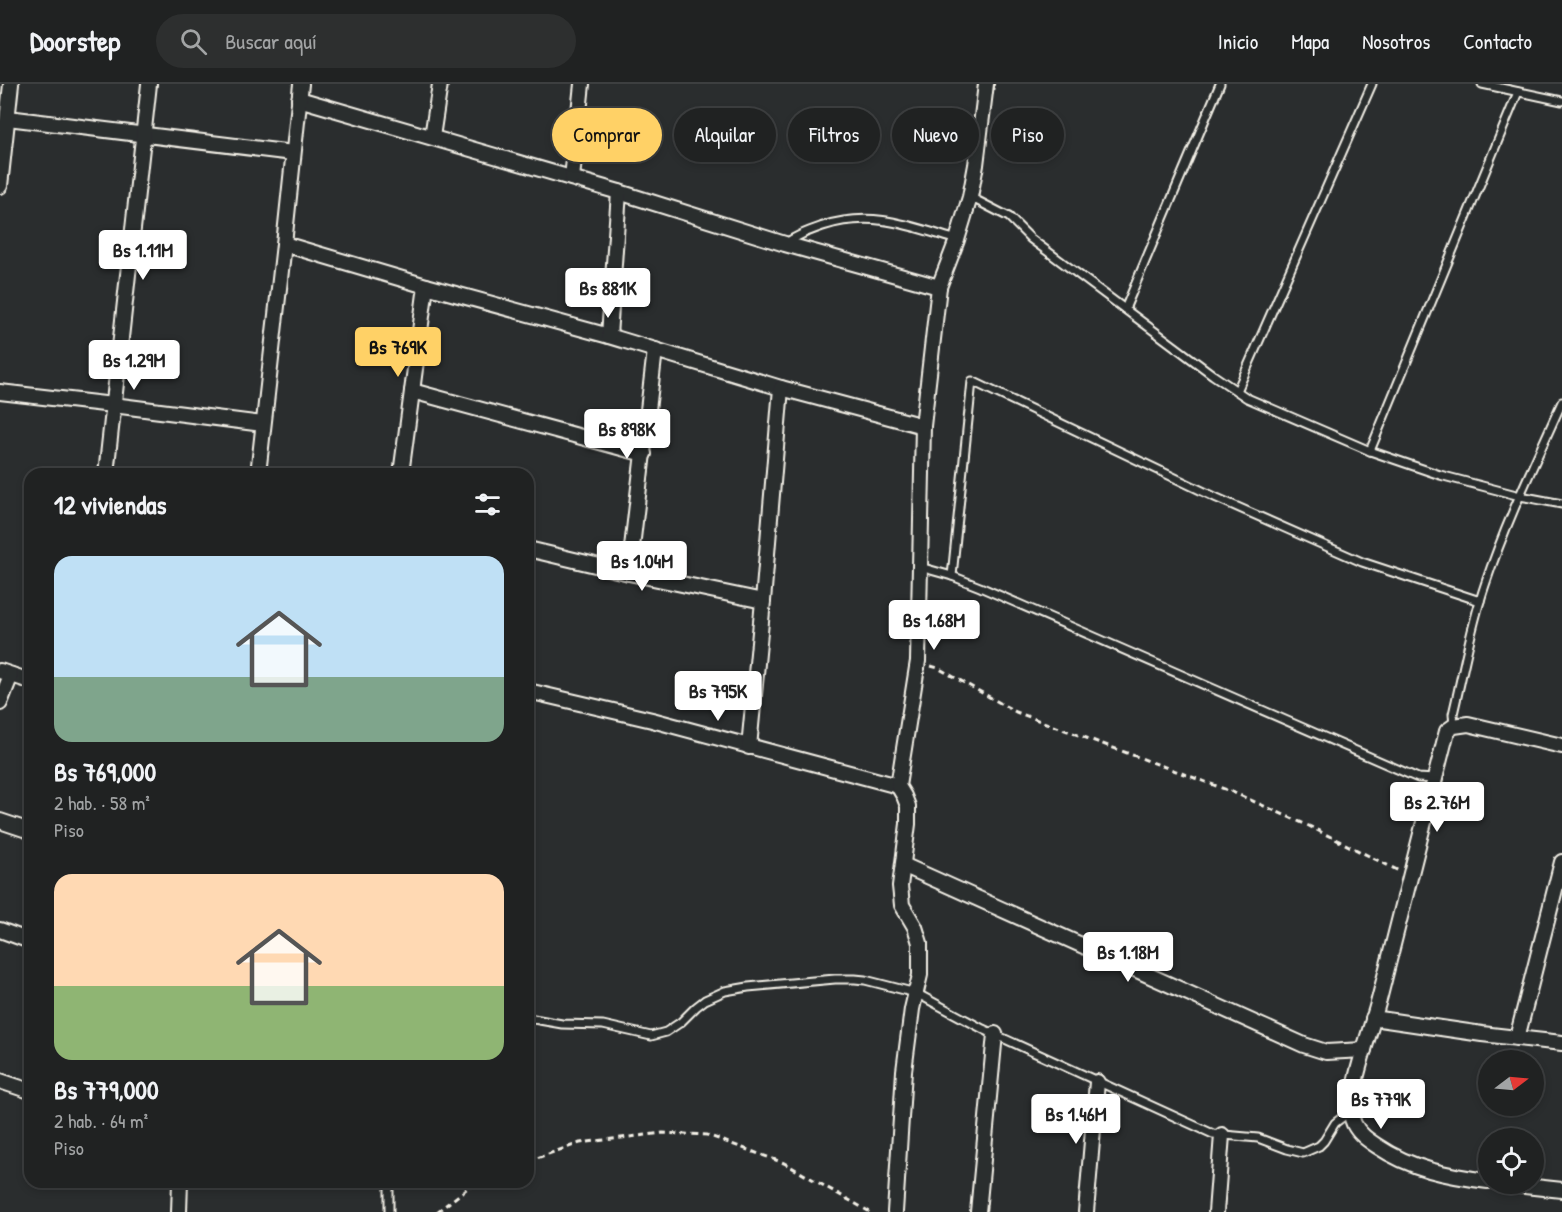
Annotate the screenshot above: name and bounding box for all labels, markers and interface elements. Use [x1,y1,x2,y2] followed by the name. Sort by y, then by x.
[156,14,576,68] search box
[30,22,120,60] text: Doorstep
[177,25,210,58] icon: search
[225,26,317,56] text: Buscar aquí
[1218,27,1258,56] text: Inicio
[1291,27,1329,56] text: Mapa
[1362,27,1430,56] text: Nosotros
[1463,27,1532,56] text: Contacto
[552,108,662,162] chip: Comprar
[674,108,776,162] chip: Alquilar
[788,108,880,162] chip: Filtros
[892,108,979,162] chip: Nuevo
[991,108,1064,162] chip: Piso
[81,230,205,281] pin: Bs 1.11M
[113,236,173,263] text: Bs 1.11M
[553,268,663,319] pin: Bs 881K
[579,274,637,301] text: Bs 881K
[343,327,453,378] pin: Bs 769K
[369,333,427,360] text: Bs 769K
[72,340,196,391] pin: Bs 1.29M
[103,346,165,373] text: Bs 1.29M
[572,409,682,460] pin: Bs 898K
[598,415,656,442] text: Bs 898K
[54,487,166,522] text: 12 viviendas
[471,488,504,521] icon: filters
[580,541,704,592] pin: Bs 1.04M
[611,547,673,574] text: Bs 1.04M
[225,595,333,703] icon: home
[872,600,996,651] pin: Bs 1.68M
[903,606,965,633] text: Bs 1.68M
[663,671,773,722] pin: Bs 795K
[689,677,747,704] text: Bs 795K
[54,754,156,789] text: Bs 769,000
[1375,782,1499,833] pin: Bs 2.76M
[1404,788,1470,815] text: Bs 2.76M
[54,789,150,816] text: 2 hab. · 58 m²
[54,816,84,843] text: Piso
[225,913,333,1021] icon: home
[1066,932,1190,983] pin: Bs 1.18M
[1097,938,1159,965] text: Bs 1.18M
[1478,1050,1544,1116] north arrow
[1478,1050,1544,1194] map controls
[54,1072,159,1107] text: Bs 779,000
[1326,1079,1436,1130] pin: Bs 779K
[1351,1085,1411,1112] text: Bs 779K
[1014,1094,1138,1145] pin: Bs 1.46M
[1045,1100,1107,1127] text: Bs 1.46M
[54,1107,148,1134] text: 2 hab. · 64 m²
[1478,1128,1544,1194] button: locate
[54,1134,84,1161] text: Piso

